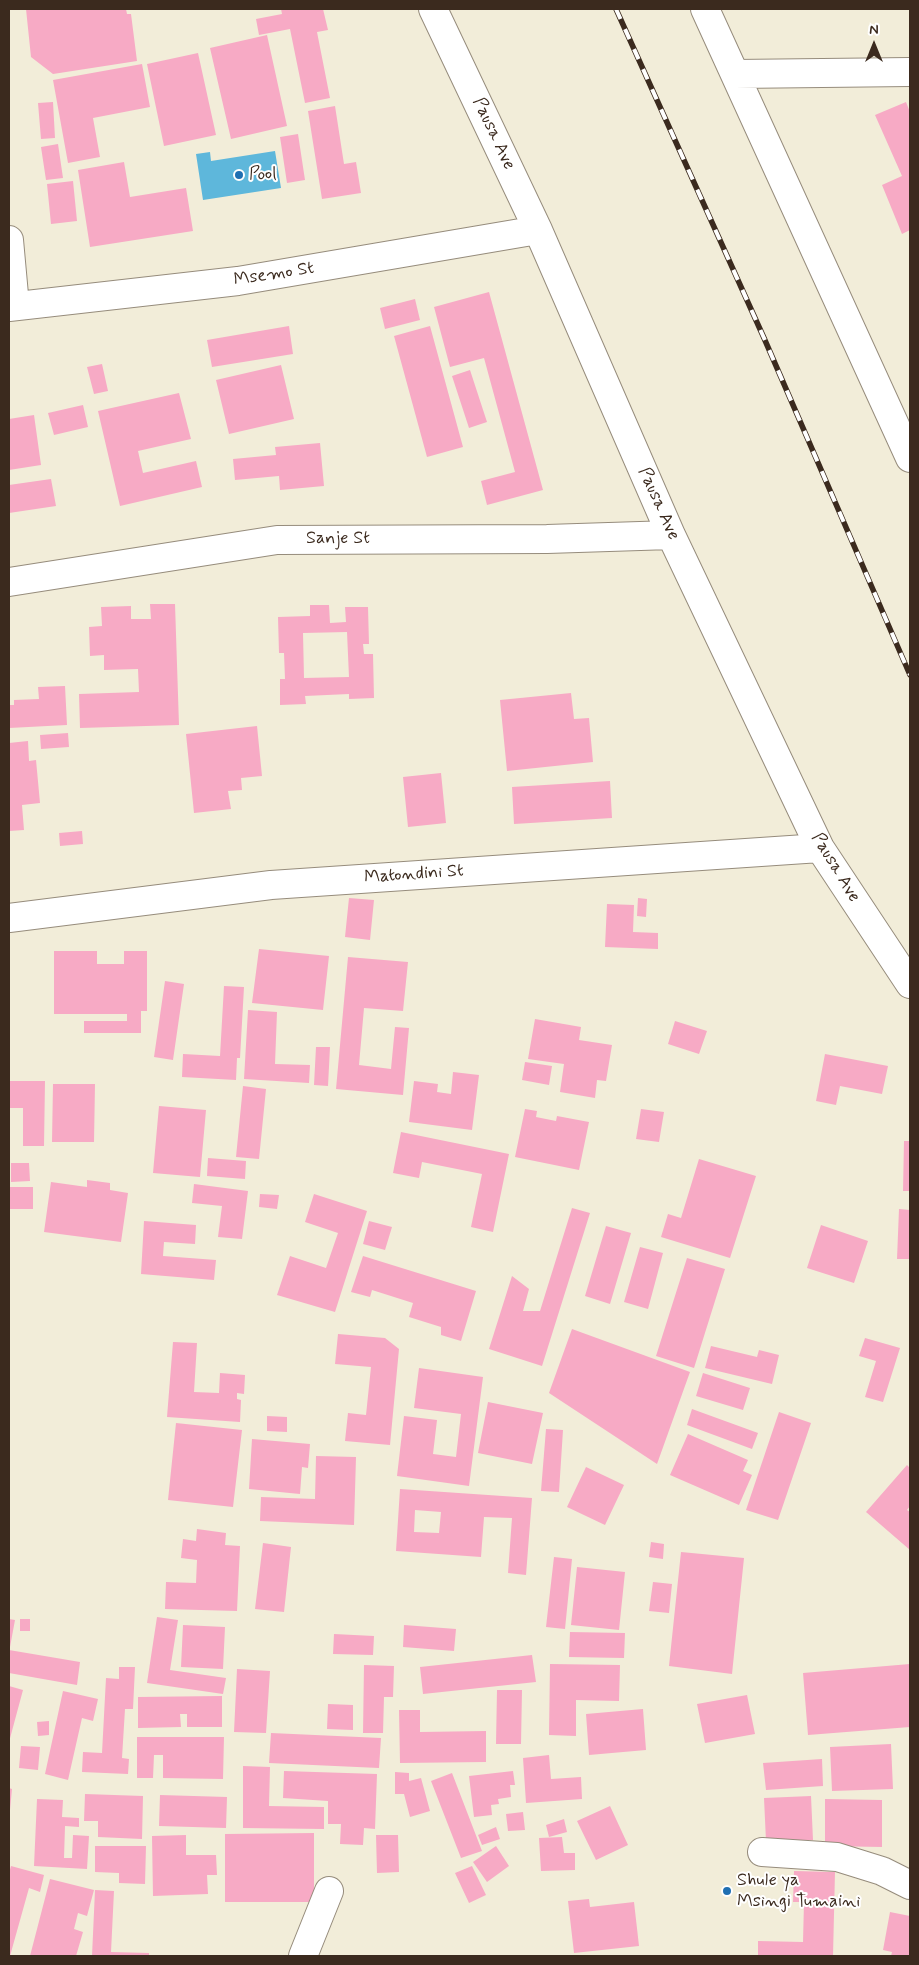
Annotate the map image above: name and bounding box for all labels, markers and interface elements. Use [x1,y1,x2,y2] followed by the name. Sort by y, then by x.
[849,20,899,70] north arrow
[869,21,879,39] text: N
[467,94,519,174] street label: Pausa Ave
[249,164,277,186] place label: Pool
[233,169,245,181] marker: Pool
[232,258,316,292] street label: Msemo St
[632,464,684,544] street label: Pausa Ave
[306,528,370,550] street label: Sanje St
[806,829,864,907] street label: Pausa Ave
[363,861,465,889] street label: Matondini St
[737,1870,860,1912] place label: Shule ya Msingi Tumaini
[721,1885,733,1897] marker: Shule ya Msingi Tumaini

